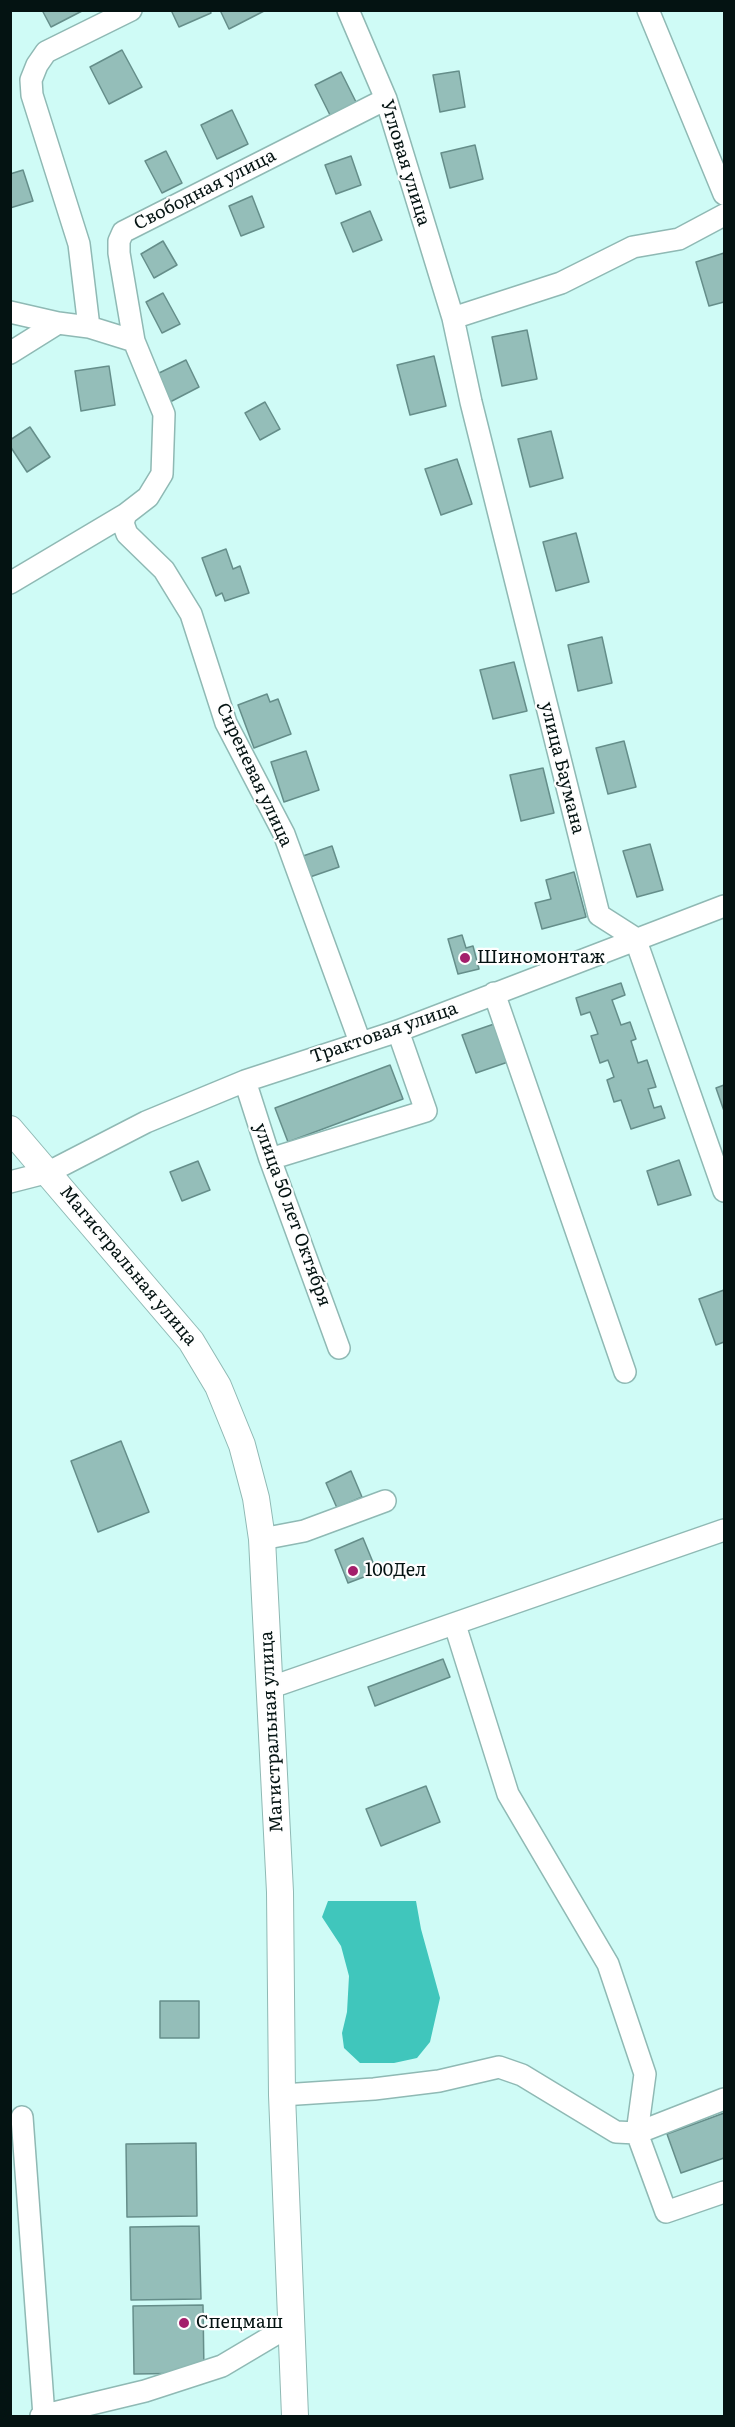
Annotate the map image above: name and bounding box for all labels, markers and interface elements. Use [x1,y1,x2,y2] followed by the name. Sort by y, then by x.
[376,97,434,229] street label: Угловая улица
[130,145,280,235] street label: Свободная улица
[211,700,297,850] street label: Сиреневая улица
[535,700,589,836] street label: улица Баумана
[477,947,605,969] place label: Шиномонтаж
[458,951,472,965] marker: Шиномонтаж
[307,998,461,1068] street label: Трактовая улица
[249,1120,335,1310] street label: улица 50 лет Октября
[55,1182,201,1350] street label: Магистральная улица
[365,1560,426,1582] place label: 100Дел
[346,1564,360,1578] marker: 100Дел
[256,1631,288,1833] street label: Магистральная улица
[196,2312,283,2334] place label: Спецмаш
[177,2316,191,2330] marker: Спецмаш

